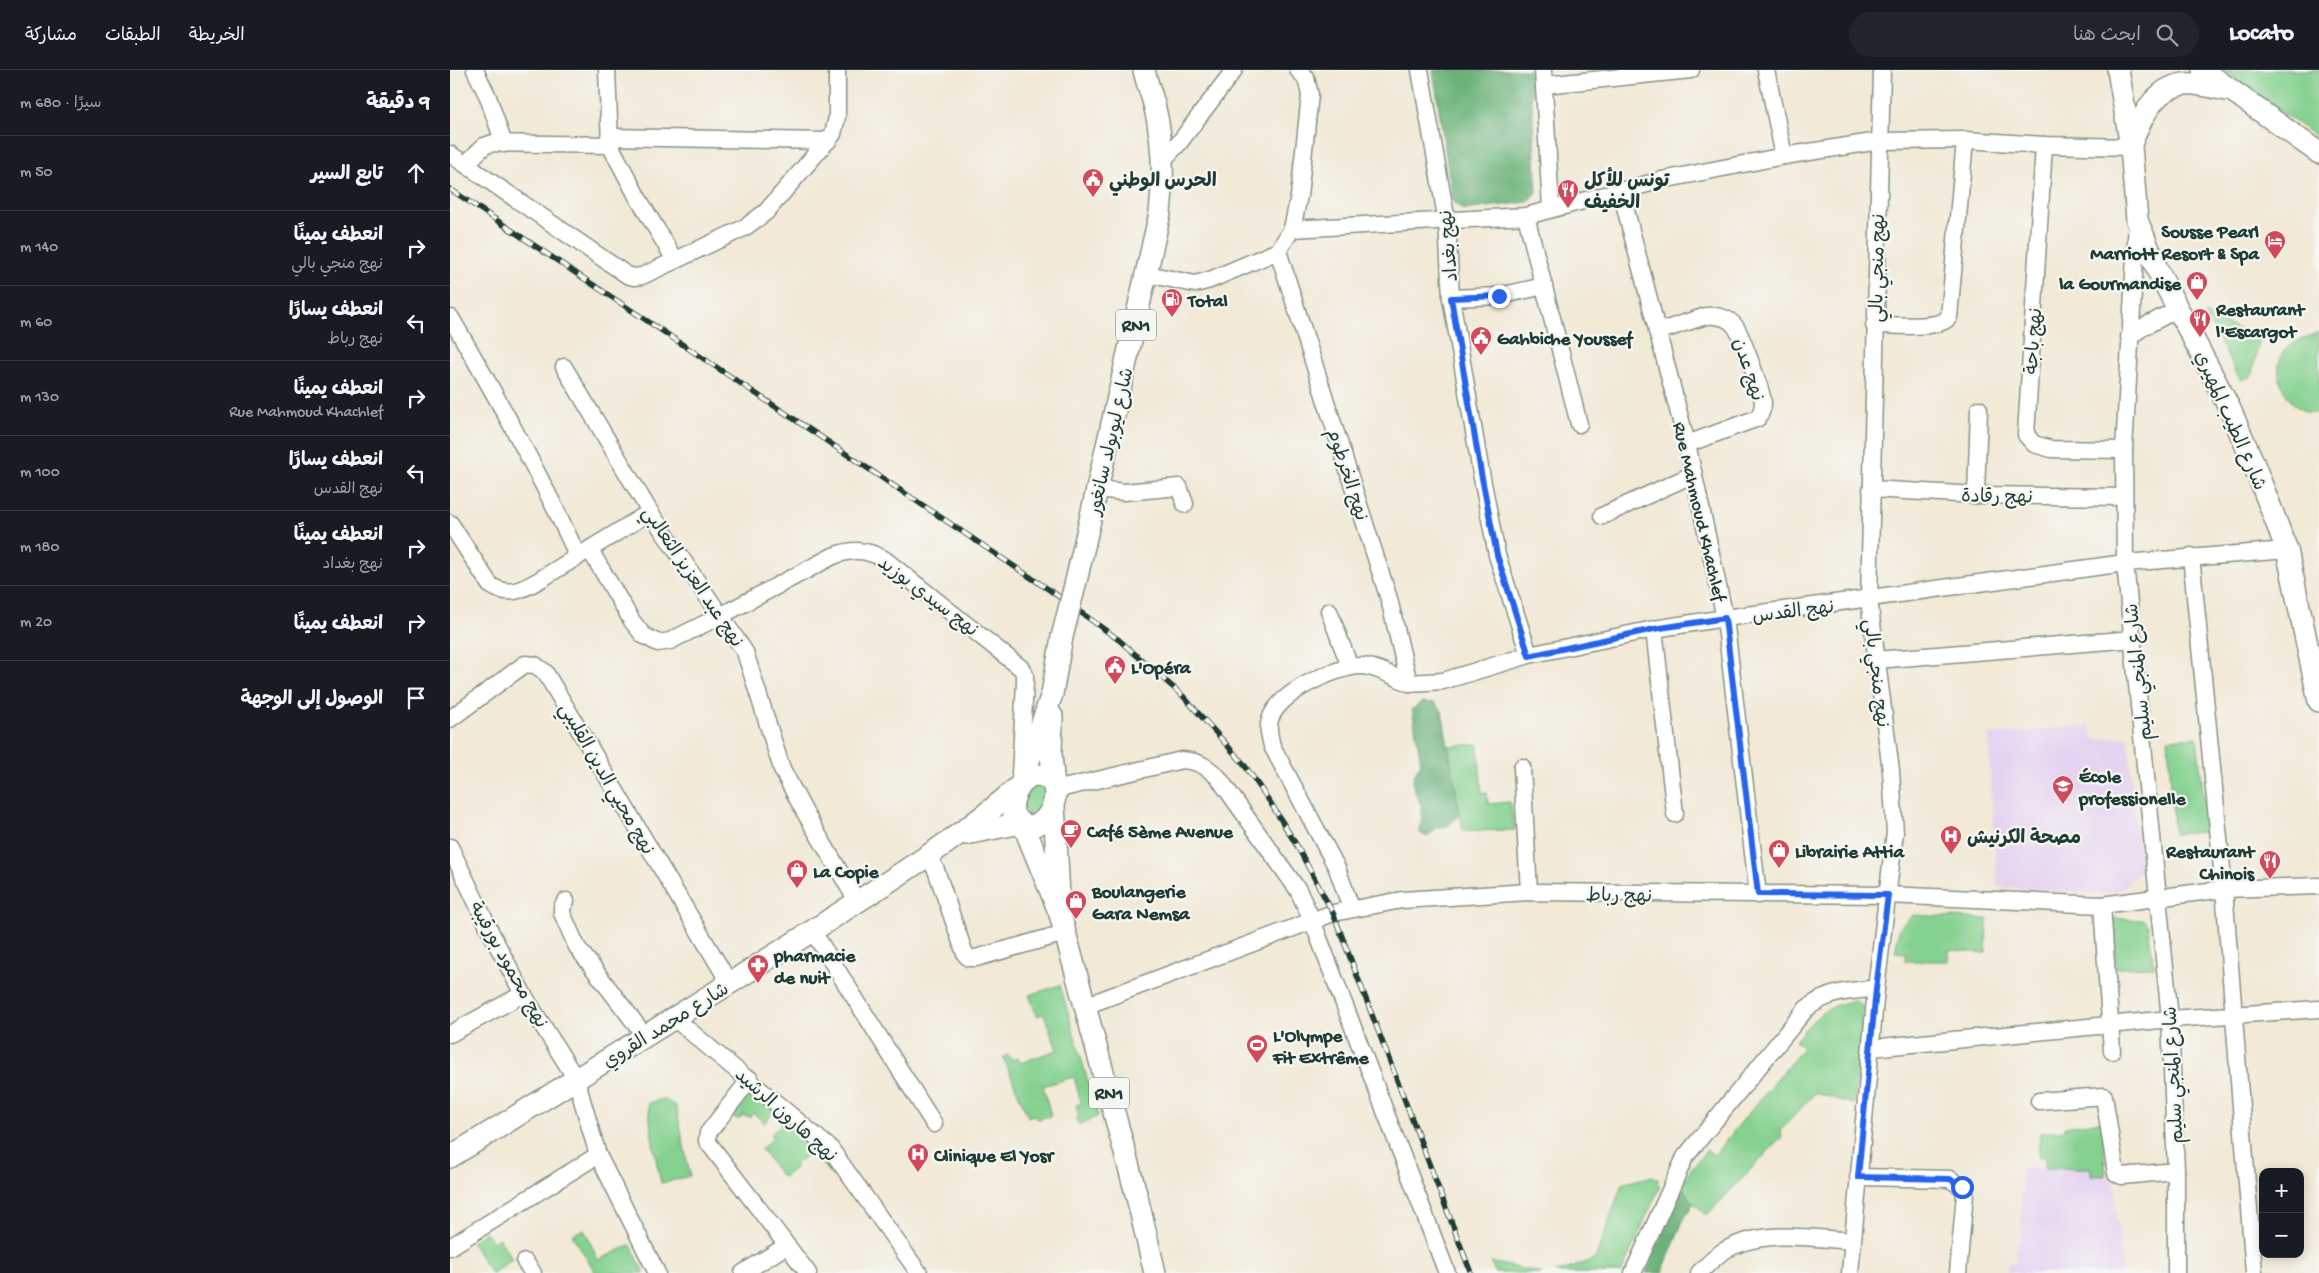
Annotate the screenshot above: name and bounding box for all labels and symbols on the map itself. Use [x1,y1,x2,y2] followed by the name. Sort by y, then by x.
[1081,167,1105,198] public building icon: الحرس الوطني
[1584,167,1671,216] place label: تونس للأكل الخفيف
[1109,171,1217,196] place label: الحرس الوطني
[1556,178,1580,209] restaurant icon: تونس للأكل الخفيف
[1436,209,1465,282] street label: نهج بغداد
[1867,213,1894,323] street label: نهج منجي بالي
[2090,222,2260,267] place label: Sousse Pearl Marriott Resort & Spa
[2263,229,2287,260] hotel icon: Sousse Pearl Marriott Resort & Spa
[2185,270,2209,301] shop icon: la Gourmandise
[2058,274,2182,297] place label: la Gourmandise
[1488,285,1511,308] route end
[1160,287,1184,318] fuel station icon: Total
[1186,291,1228,314] place label: Total
[2215,300,2306,345] place label: Restaurant l'Escargot
[2022,307,2049,375] street label: نهج باجة
[2188,307,2212,338] restaurant icon: Restaurant l'Escargot
[1116,310,1156,340] road number: RN1
[1469,325,1493,356] public building icon: Gahbiche Youssef
[1497,329,1634,352] place label: Gahbiche Youssef
[1726,336,1768,404] street label: نهج عدن
[2188,348,2270,495] street label: شارع الطيب المهيري
[1084,366,1141,520] street label: شارع ليوبولد سانغور
[1666,420,1730,606] street label: Rue Mahmoud Khachlef
[1320,426,1371,524] street label: نهج الخرطوم
[1961,486,2033,511] street label: نهج رقادة
[634,503,747,654] street label: نهج عبد العزيز الثعالبي
[872,552,982,643] street label: نهج سيدي بوزيد
[1751,597,1836,630] street label: نهج القدس
[2122,602,2161,741] street label: شارع المنجي سليم
[1854,618,1893,729] street label: نهج منجي بالي
[1103,654,1127,685] public building icon: L'Opéra
[1131,658,1192,681] place label: L'Opéra
[550,700,658,861] street label: نهج محيي الدين القليبي
[2078,767,2187,812] place label: École professionelle
[2051,774,2075,805] school or university icon: École professionelle
[1059,818,1083,849] cafe icon: Café 5ème Avenue
[1086,822,1234,845] place label: Café 5ème Avenue
[1939,824,1963,855] hospital icon: مصحة الكرنيش
[1967,827,2081,851] place label: مصحة الكرنيش
[1767,838,1791,869] shop icon: Librairie Attia
[1795,842,1905,865] place label: Librairie Attia
[2165,842,2256,887] place label: Restaurant Chinois
[2258,849,2282,880] restaurant icon: Restaurant Chinois
[785,858,809,889] shop icon: La Copie
[813,862,880,885] place label: La Copie
[1091,882,1191,927] place label: Boulangerie Gara Nemsa
[1586,885,1652,910] street label: نهج رباط
[1064,889,1088,920] shop icon: Boulangerie Gara Nemsa
[463,898,551,1033] street label: نهج محمود بورقيبة
[773,946,856,991] place label: pharmacie de nuit
[746,953,770,984] pharmacy icon: pharmacie de nuit
[600,979,734,1075] street label: شارع محمد القروي
[2160,1005,2193,1144] street label: شارع المنجي سليم
[1272,1026,1370,1071] place label: L'Olympe Fit Extrême
[1245,1033,1269,1064] sports icon: L'Olympe Fit Extrême
[729,1065,841,1169] street label: نهج هارون الرشيد
[1089,1078,1129,1108] road number: RN1
[906,1142,930,1173] hospital icon: Clinique El Yosr
[933,1146,1056,1169] place label: Clinique El Yosr
[1951,1176,1974,1199] route start

